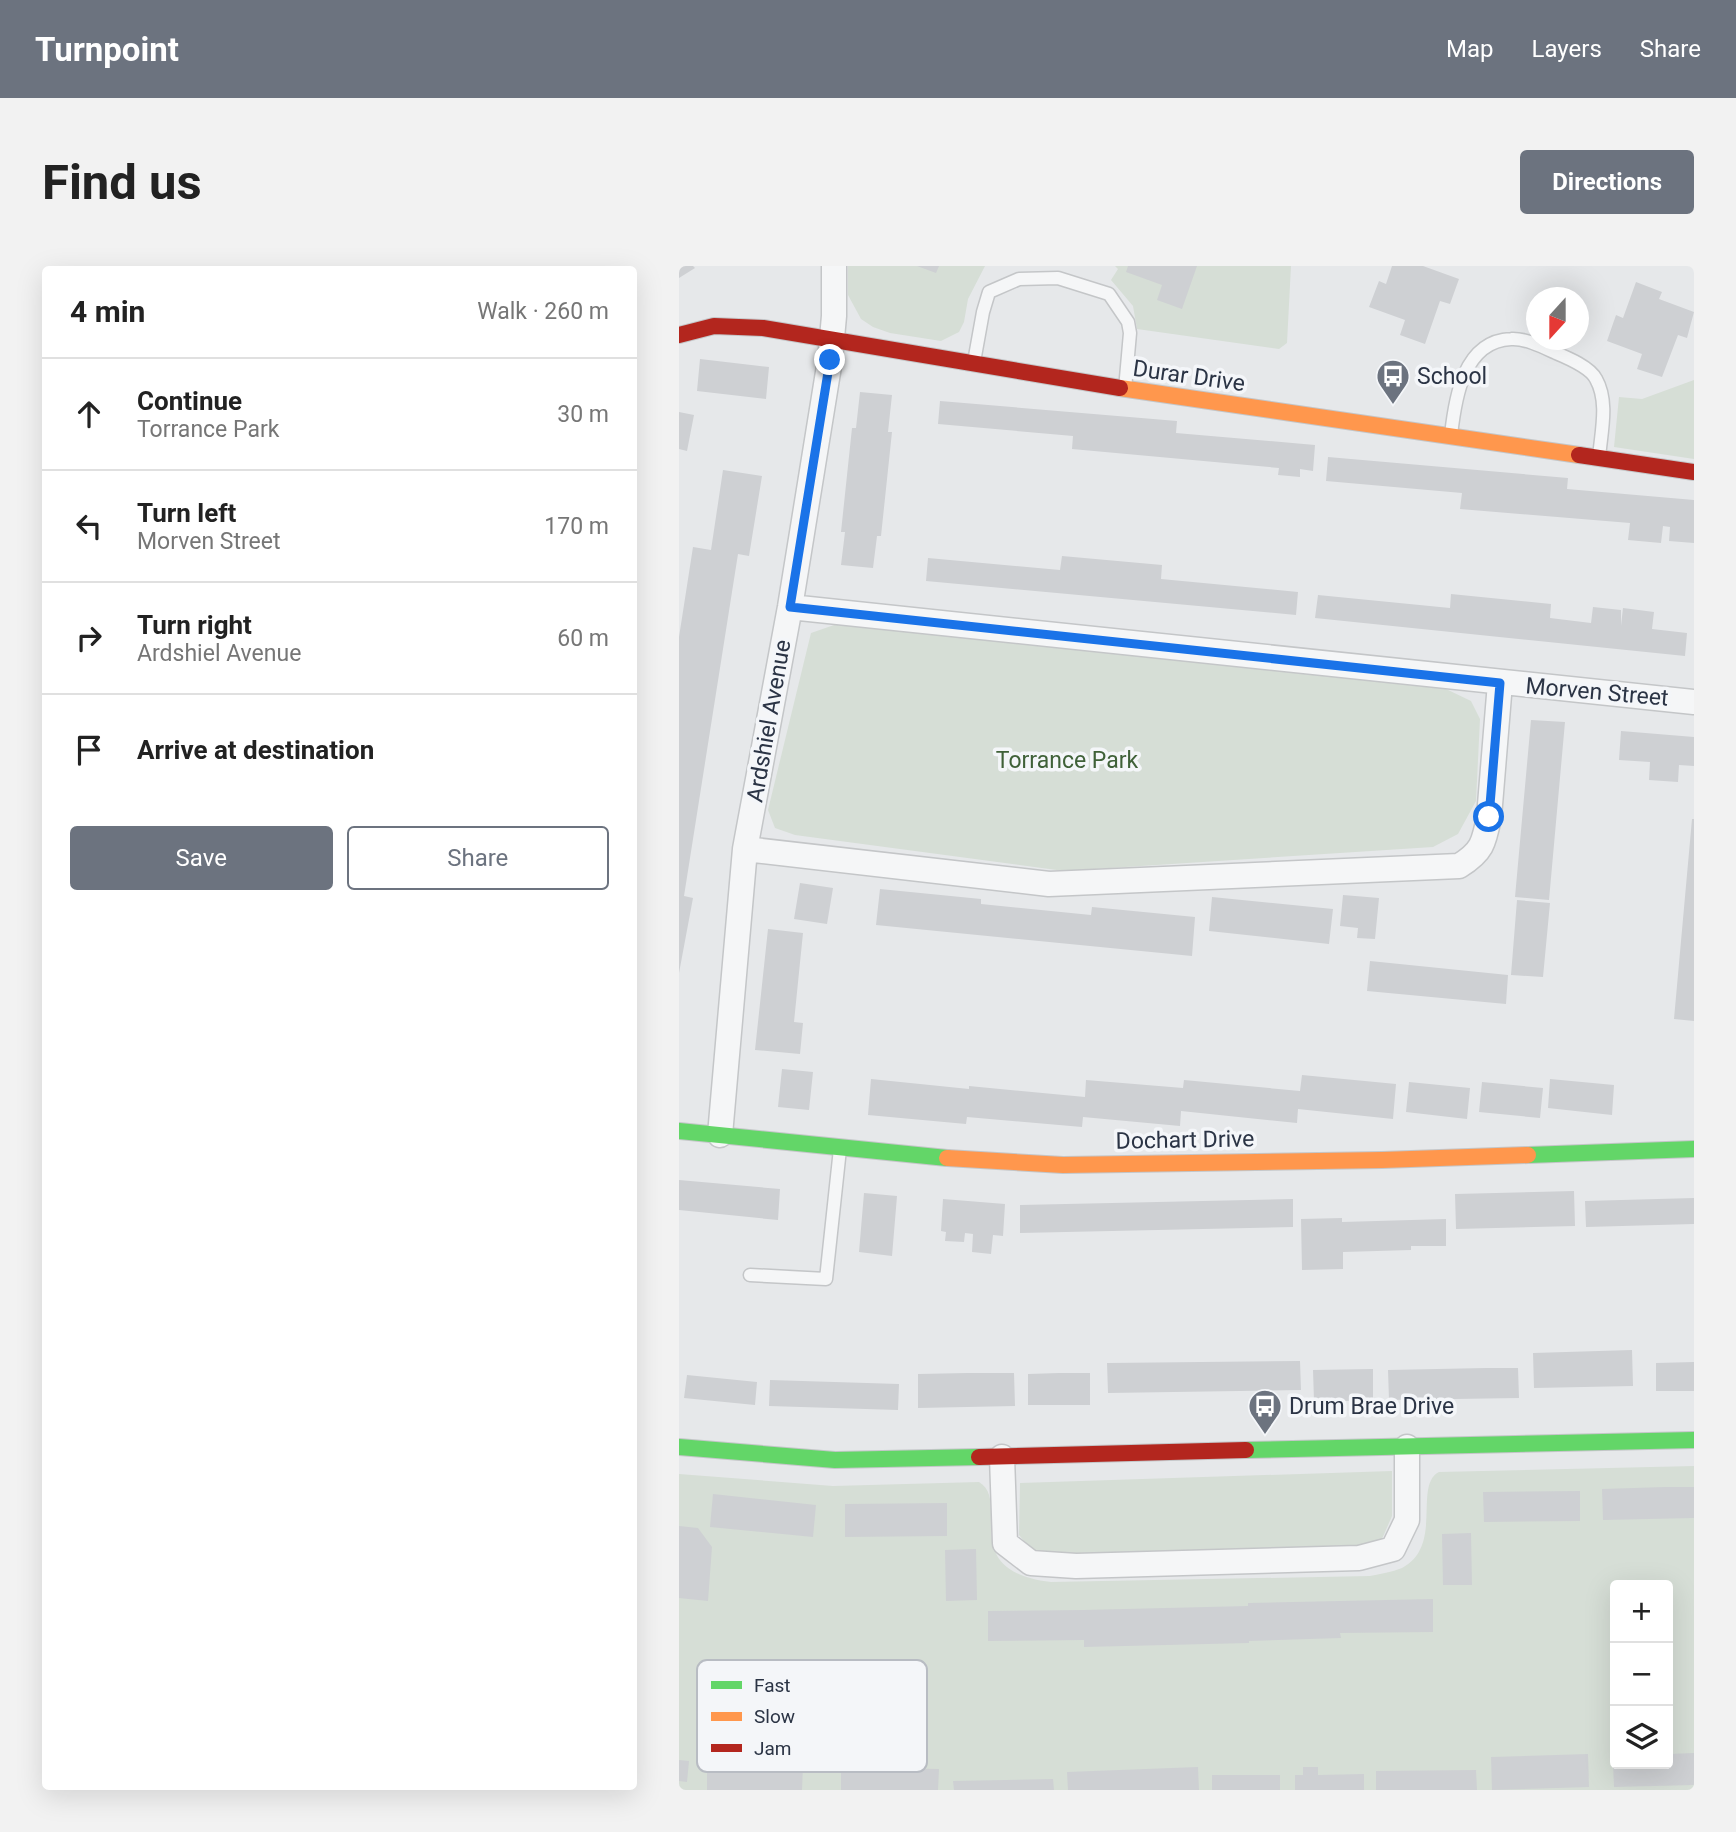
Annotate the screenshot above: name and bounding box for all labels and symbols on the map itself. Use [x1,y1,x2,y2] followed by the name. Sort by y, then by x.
[1526,287,1589,350] north arrow
[814,344,845,375] route end
[1131,355,1247,397] street label: Durar Drive
[1374,357,1412,406] bus stop icon: School
[1417,363,1487,390] place label: School
[741,638,797,804] street label: Ardshiel Avenue
[1524,672,1670,712] street label: Morven Street
[996,747,1139,774] park label: Torrance Park
[1473,801,1504,832] route start
[1115,1125,1255,1155] street label: Dochart Drive
[1246,1387,1284,1436] bus stop icon: Drum Brae Drive
[1289,1393,1454,1420] place label: Drum Brae Drive
[697,1660,927,1772] legend
[754,1674,791,1697] text: Fast
[754,1705,795,1728] text: Slow
[754,1737,791,1760] text: Jam

